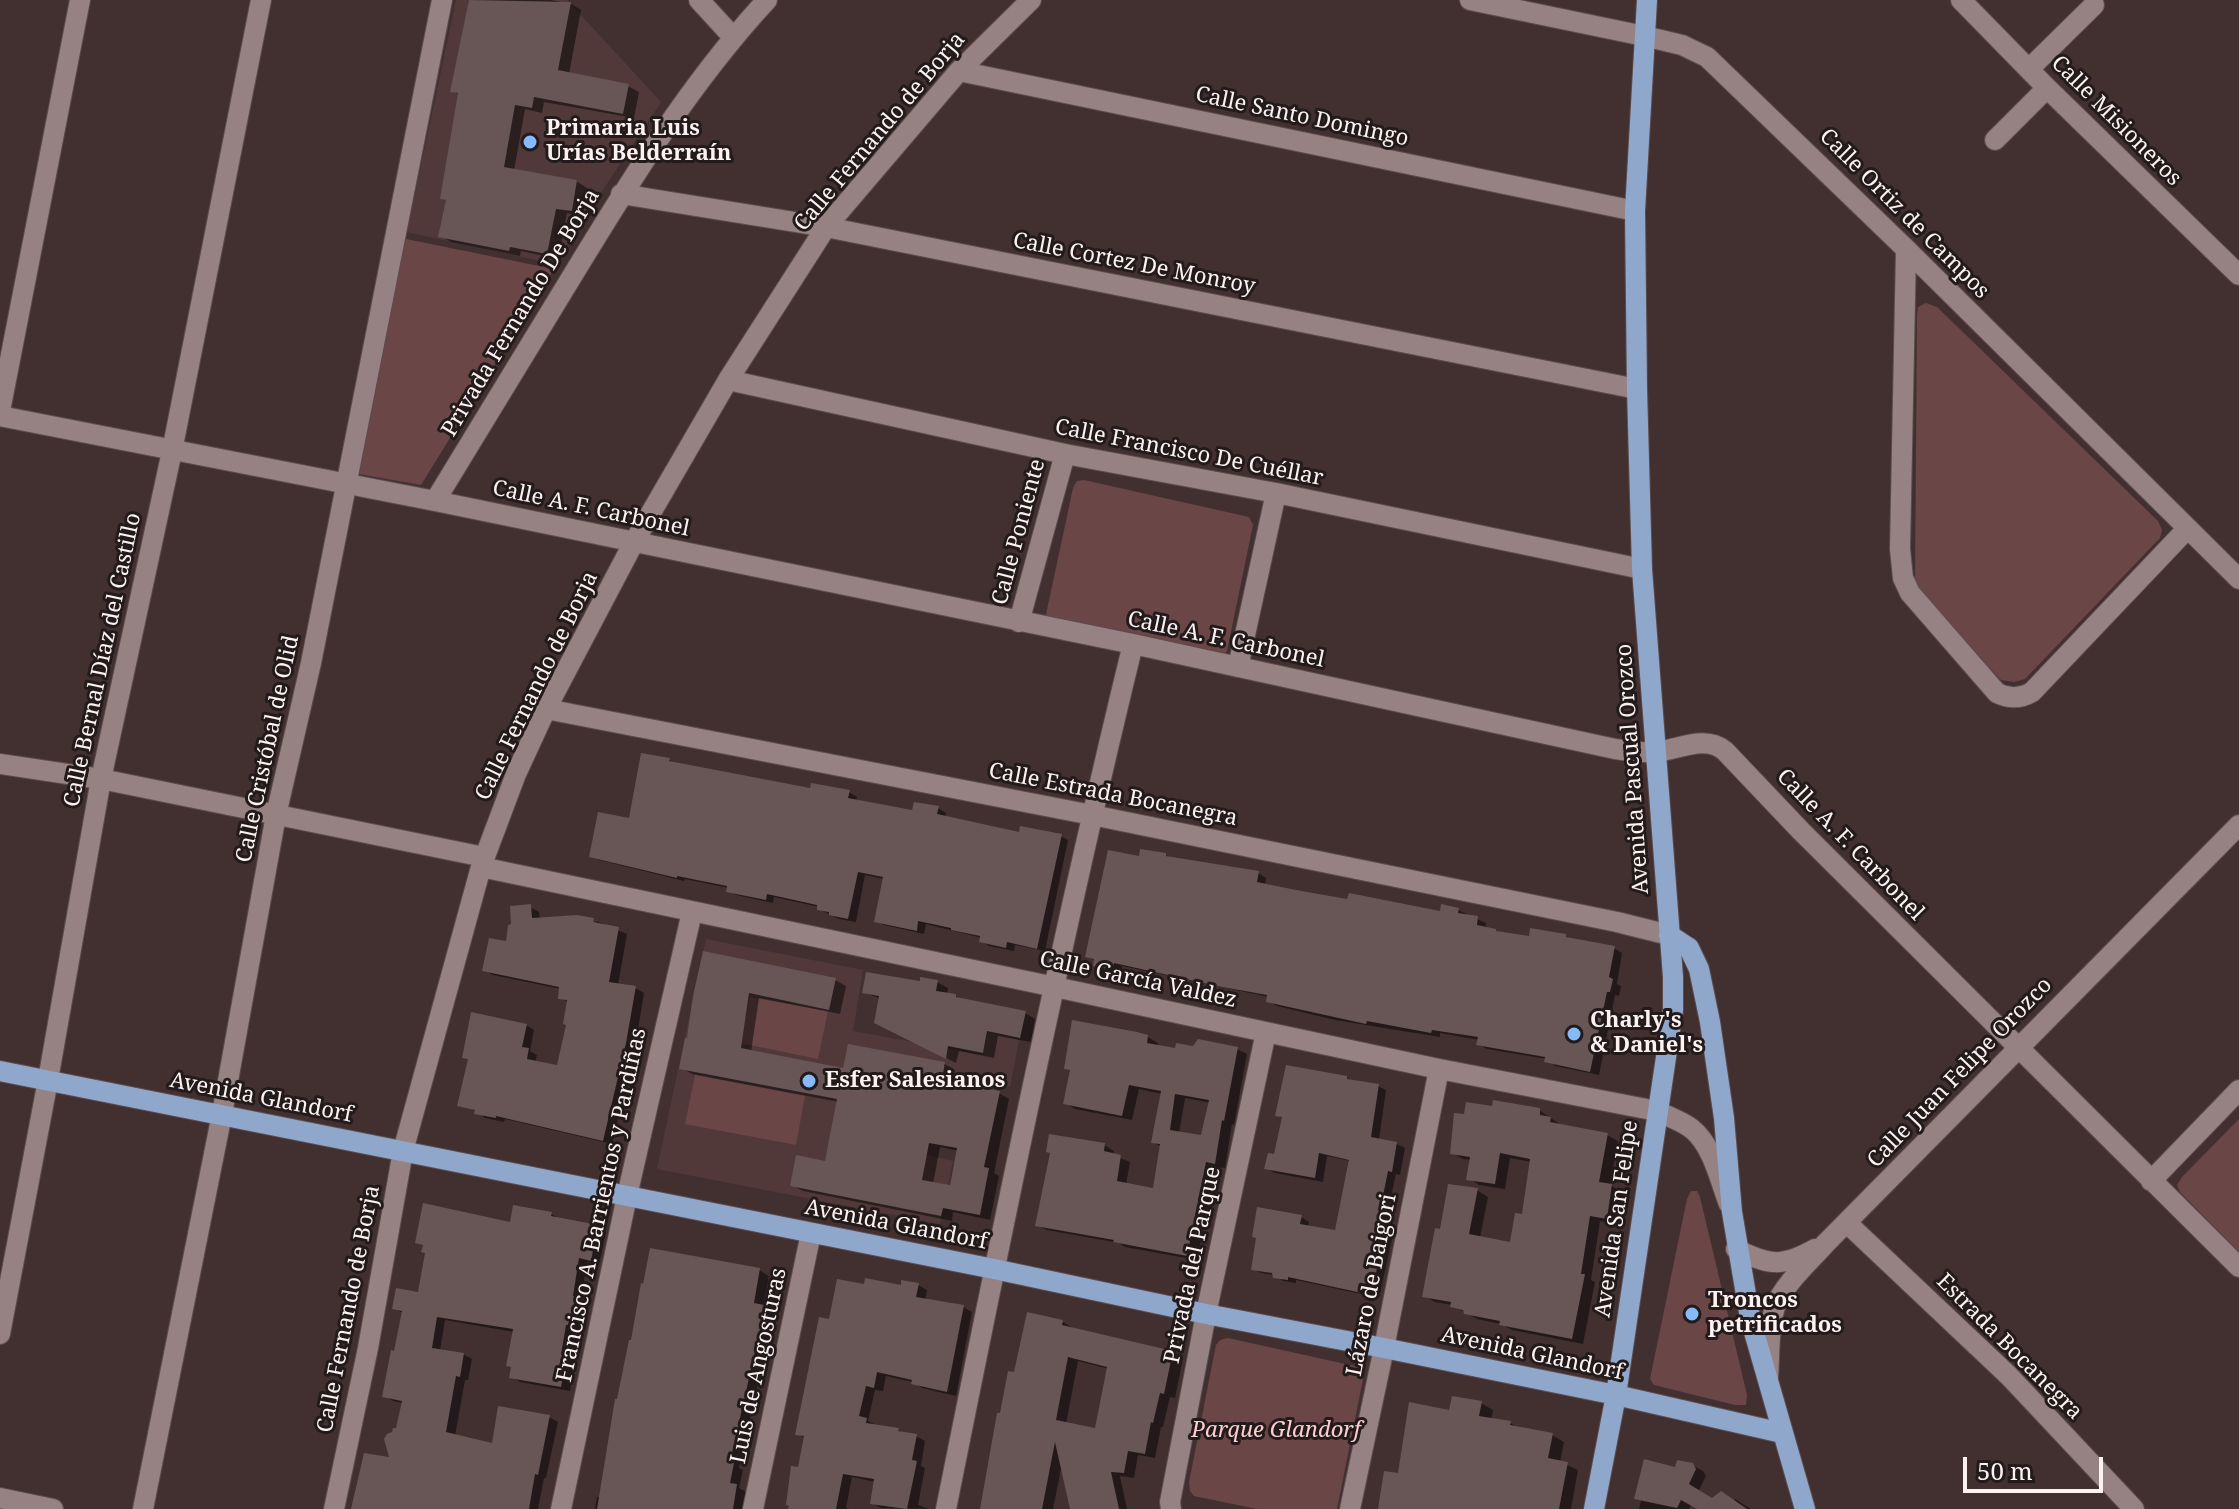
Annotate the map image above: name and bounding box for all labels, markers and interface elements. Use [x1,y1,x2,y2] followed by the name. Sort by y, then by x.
[789,27,971,237] street label: Calle Fernando de Borja
[2045,50,2187,192] street label: Calle Misioneros
[1193,82,1411,152] street label: Calle Santo Domingo
[546,116,731,168] place label: Primaria Luis Urías Belderraín
[1814,124,1994,304] street label: Calle Ortiz de Campos
[521,133,539,151] marker: Primaria Luis Urías Belderraín
[436,184,606,442] street label: Privada Fernando De Borja
[1011,228,1257,300] street label: Calle Cortez De Monroy
[1053,414,1325,492] street label: Calle Francisco De Cuéllar
[987,456,1051,608] street label: Calle Poniente
[490,475,692,543] street label: Calle A. F. Carbonel
[59,511,147,809] street label: Calle Bernal Díaz del Castillo
[470,567,604,805] street label: Calle Fernando de Borja
[1125,606,1327,674] street label: Calle A. F. Carbonel
[231,633,305,865] street label: Calle Cristóbal de Olid
[1611,643,1655,895] street label: Avenida Pascual Orozco
[986,758,1240,832] street label: Calle Estrada Bocanegra
[1771,764,1929,926] street label: Calle A. F. Carbonel
[1037,946,1239,1014] street label: Calle García Valdez
[1862,972,2058,1174] street label: Calle Juan Felipe Orozco
[1590,1008,1703,1060] place label: Charly's & Daniel's
[1565,1025,1583,1043] marker: Charly's & Daniel's
[552,1026,652,1384] street label: Francisco A. Barrientos y Pardiñas
[168,1067,354,1129] street label: Avenida Glandorf
[825,1068,1005,1094] place label: Esfer Salesianos
[800,1072,818,1090] marker: Esfer Salesianos
[1590,1119,1644,1319] street label: Avenida San Felipe
[1159,1164,1227,1366] street label: Privada del Parque
[312,1183,386,1435] street label: Calle Fernando de Borja
[1341,1192,1403,1378] street label: Lázaro de Baigori
[803,1194,989,1256] street label: Avenida Glandorf
[725,1266,793,1466] street label: Luis de Angosturas
[1930,1268,2088,1426] street label: Estrada Bocanegra
[1708,1288,1842,1340] place label: Troncos petrificados
[1683,1305,1701,1323] marker: Troncos petrificados
[1439,1322,1625,1386] street label: Avenida Glandorf
[1191,1418,1361,1444] park label: Parque Glandorf
[1967,1441,2107,1491] scale bar
[1977,1454,2033,1487] text: 50 m

